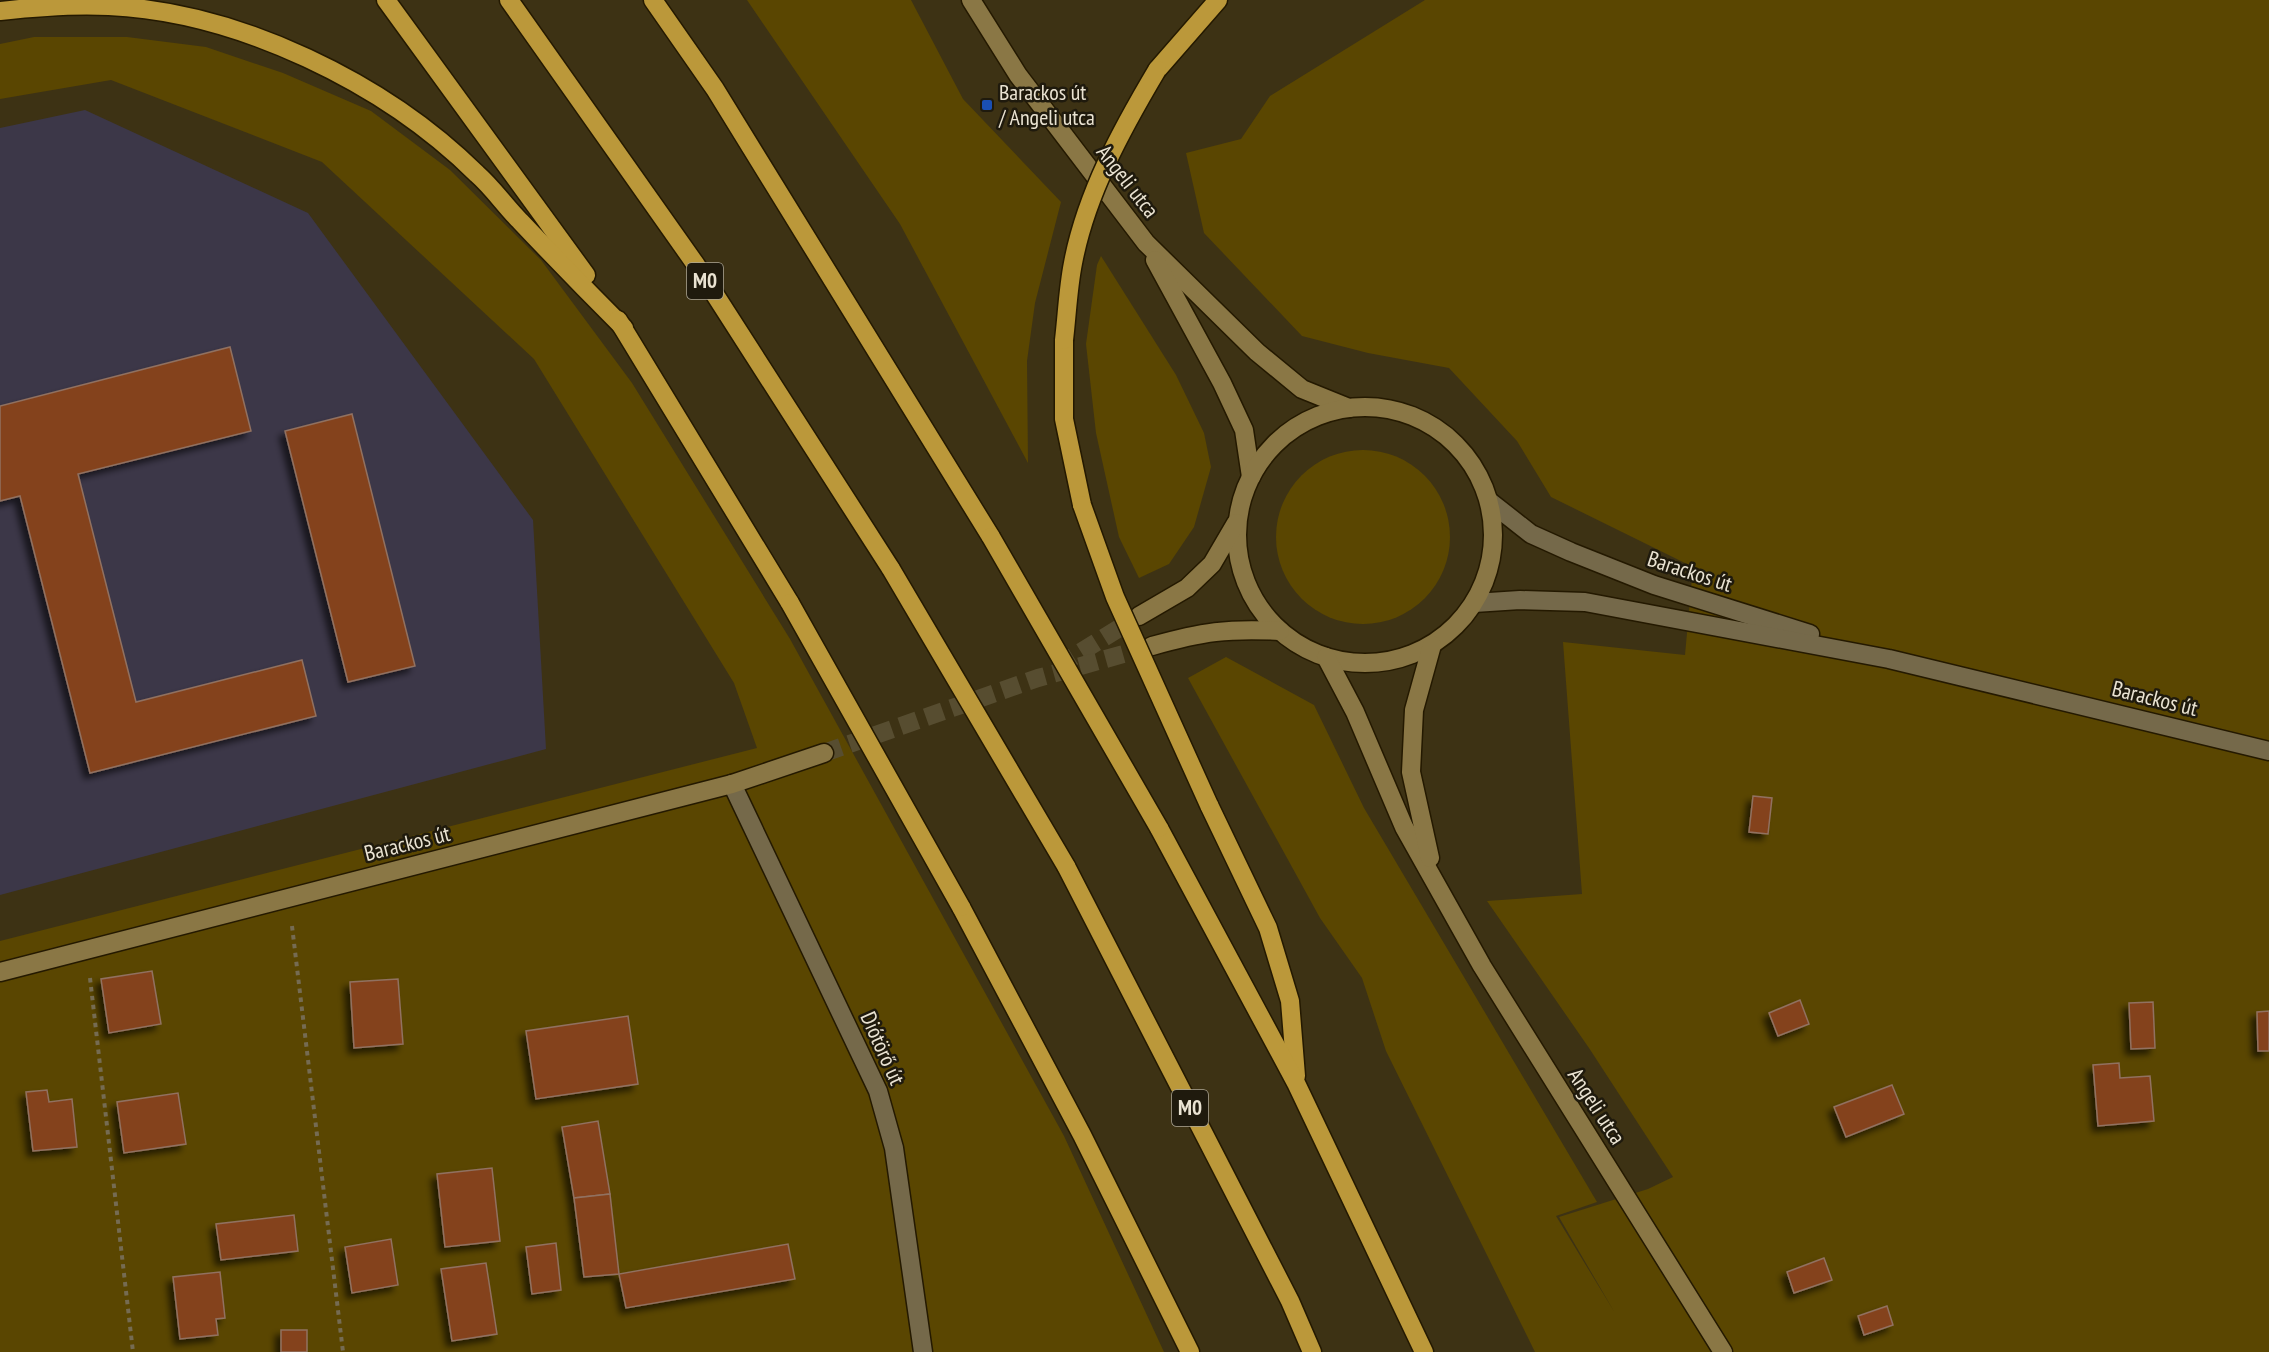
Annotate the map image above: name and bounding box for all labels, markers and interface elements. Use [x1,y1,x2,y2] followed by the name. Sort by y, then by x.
[998,78,1095,131] place label: Barackos út / Angeli utca
[980,98,994,112] marker: Barackos út / Angeli utca
[1091,139,1165,223] street label: Angeli utca
[687,263,723,299] road number: M0
[1644,544,1736,598] street label: Barackos út
[2109,674,2201,722] street label: Barackos út
[361,819,453,867] street label: Barackos út
[855,1007,911,1089] street label: Diótörő út
[1562,1063,1632,1149] street label: Angeli utca
[1172,1090,1208,1126] road number: M0

